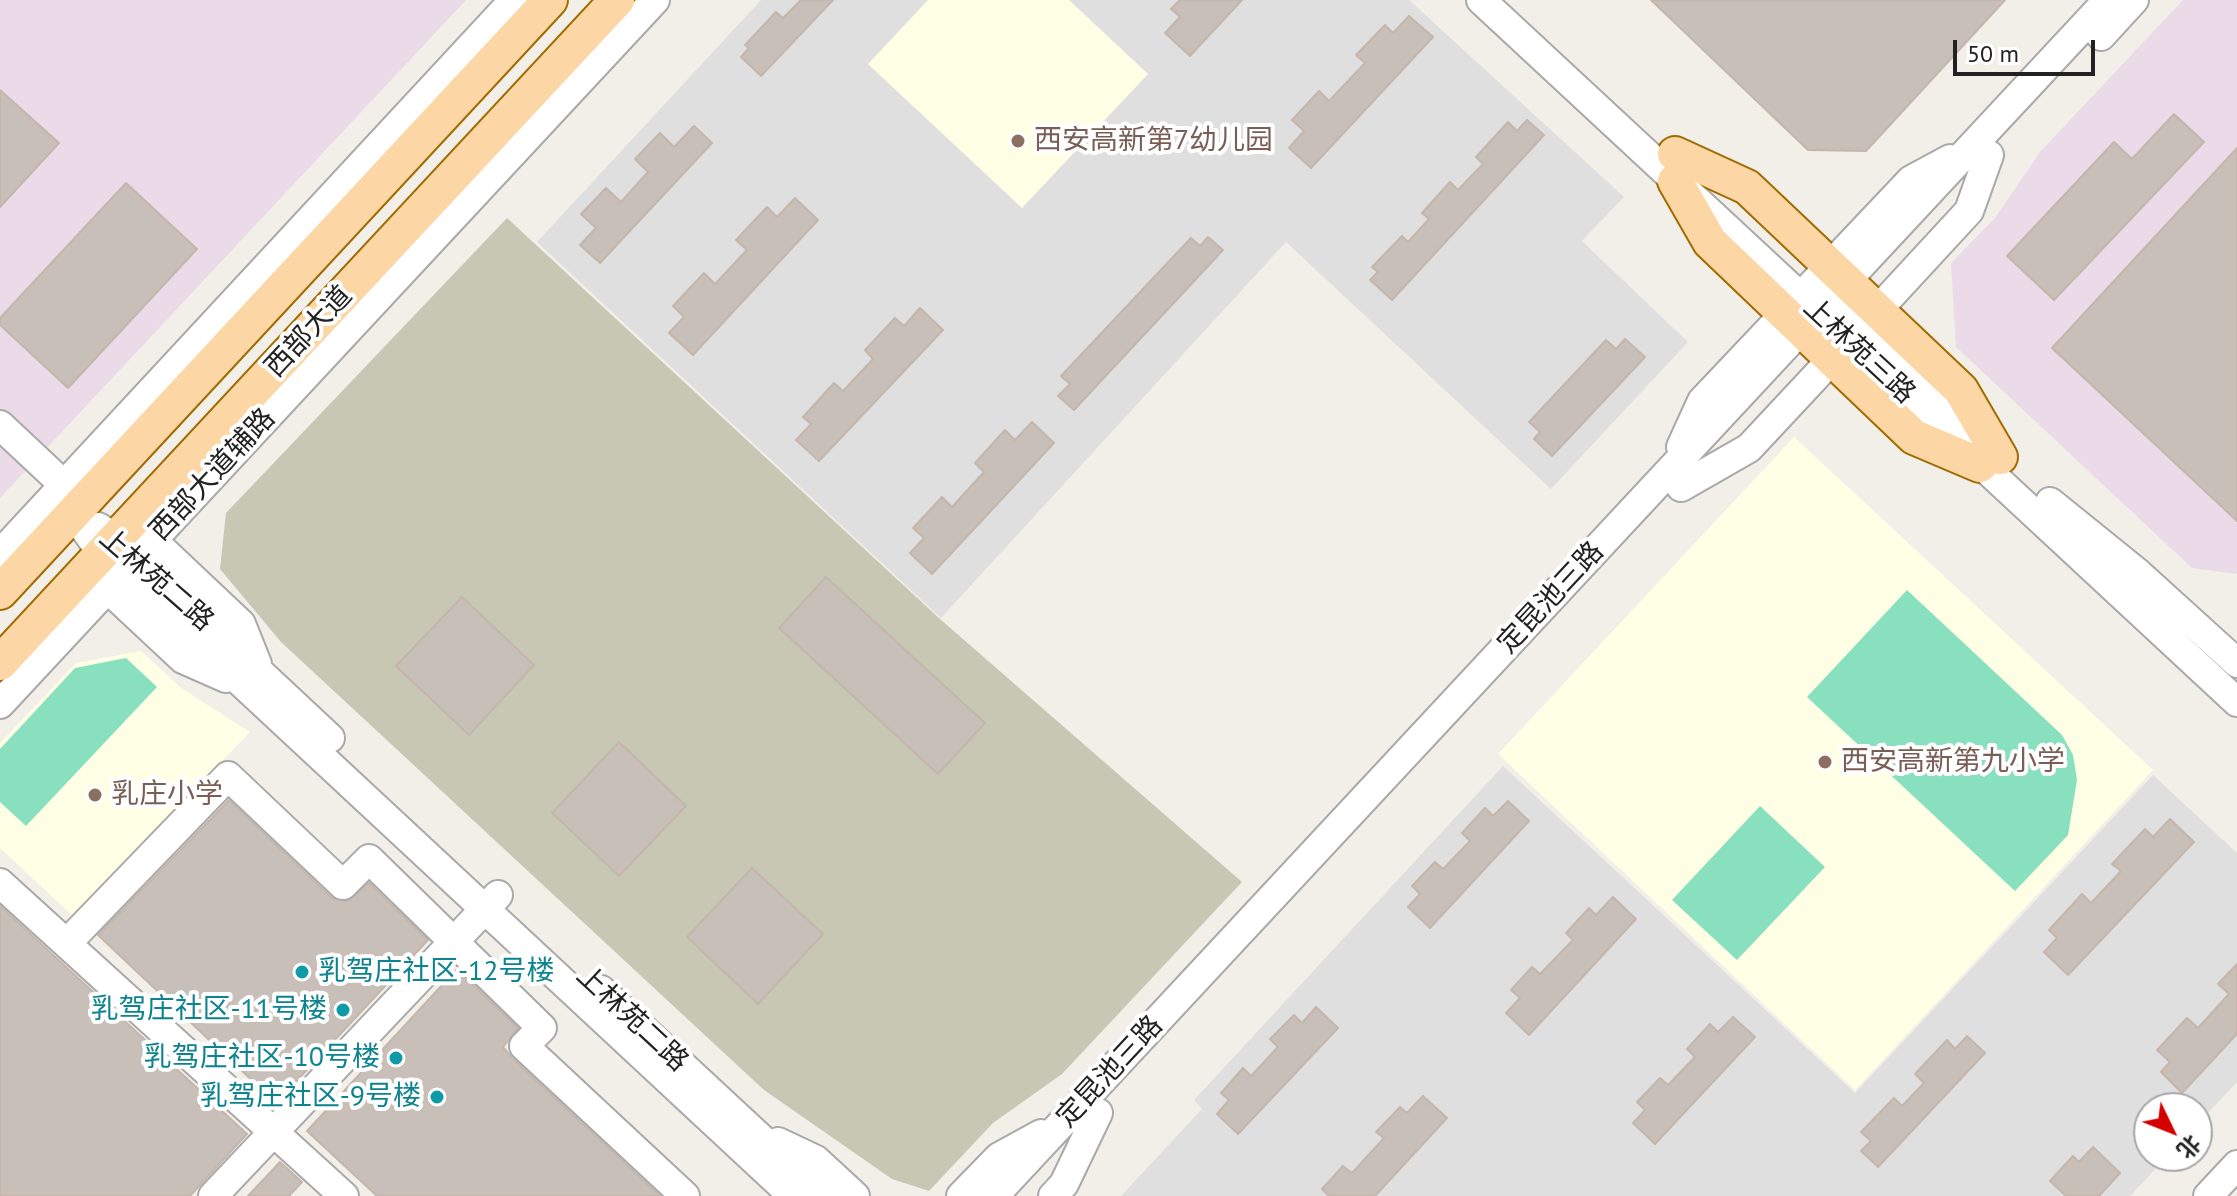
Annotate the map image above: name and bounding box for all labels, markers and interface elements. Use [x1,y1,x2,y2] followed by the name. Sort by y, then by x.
[1957,24,2099,74] scale bar
[1967,38,2019,69] text: 50 m
[1034,124,1273,158] place label: 西安高新第7幼儿园
[1009,132,1027,150] marker: 西安高新第7幼儿园
[259,280,359,384] street label: 西部大道
[1796,291,1922,411] street label: 上林苑三路
[143,402,283,548] street label: 西部大道辅路
[92,521,220,639] street label: 上林苑二路
[1491,535,1611,661] street label: 定昆池三路
[1841,745,2065,779] place label: 西安高新第九小学
[1816,753,1834,771] marker: 西安高新第九小学
[111,778,223,812] place label: 乳庄小学
[86,786,104,804] marker: 乳庄小学
[318,955,555,989] place label: 乳驾庄社区-12号楼
[569,959,695,1079] street label: 上林苑二路
[293,963,311,981] marker: 乳驾庄社区-12号楼
[90,993,327,1027] place label: 乳驾庄社区-11号楼
[334,1001,352,1019] marker: 乳驾庄社区-11号楼
[1050,1009,1170,1135] street label: 定昆池三路
[143,1041,380,1075] place label: 乳驾庄社区-10号楼
[387,1049,405,1067] marker: 乳驾庄社区-10号楼
[200,1080,421,1114] place label: 乳驾庄社区-9号楼
[428,1088,446,1106] marker: 乳驾庄社区-9号楼
[2133,1092,2213,1172] north arrow
[2171,1129,2207,1165] text: 北

